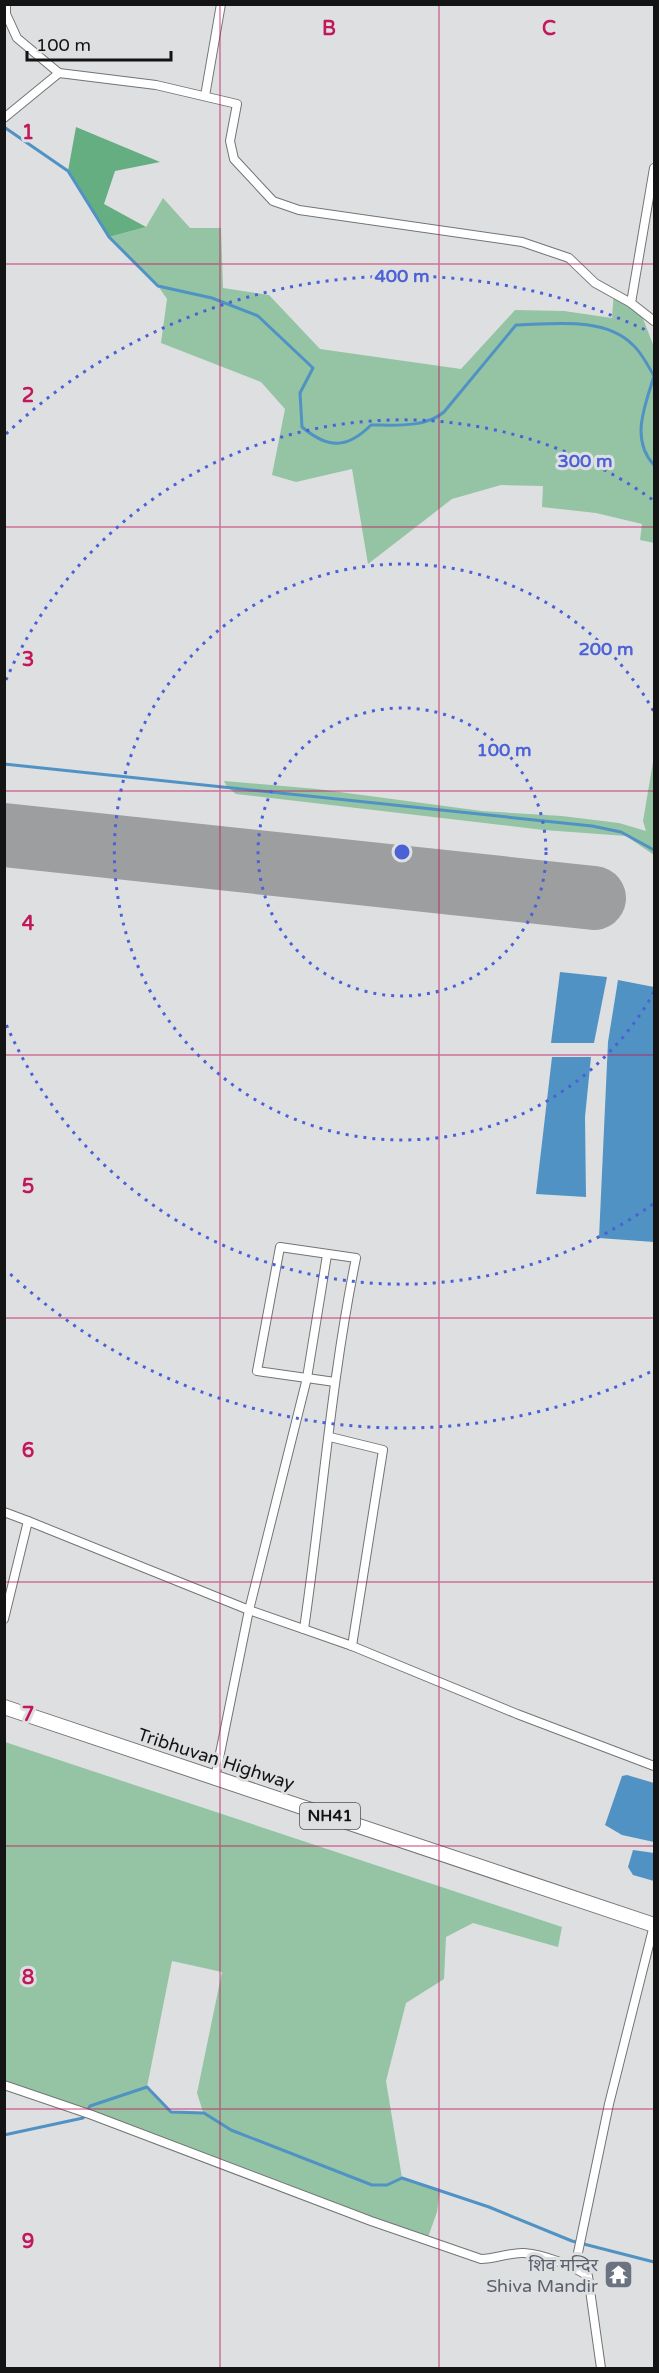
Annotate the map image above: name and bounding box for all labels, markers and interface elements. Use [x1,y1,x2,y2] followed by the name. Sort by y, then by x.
[322,17,336,41] text: B
[542,17,556,41] text: C
[27,24,171,62] scale bar
[36,34,91,56] text: 100 m
[22,121,34,145] text: 1
[374,265,430,287] text: 400 m
[22,384,34,408] text: 2
[557,450,613,472] text: 300 m
[578,638,634,660] text: 200 m
[22,648,34,672] text: 3
[476,739,532,761] text: 100 m
[392,842,412,862] centre of rings
[22,912,35,936] text: 4
[22,1175,34,1199] text: 5
[22,1439,34,1463] text: 6
[22,1703,34,1727] text: 7
[135,1723,297,1795] street label: Tribhuvan Highway
[300,1803,360,1829] road number: NH41
[22,1966,34,1990] text: 8
[22,2230,34,2254] text: 9
[486,2254,599,2297] place label: शिव मन्दिर Shiva Mandir
[603,2259,635,2291] temple icon: शिव मन्दिर Shiva Mandir

